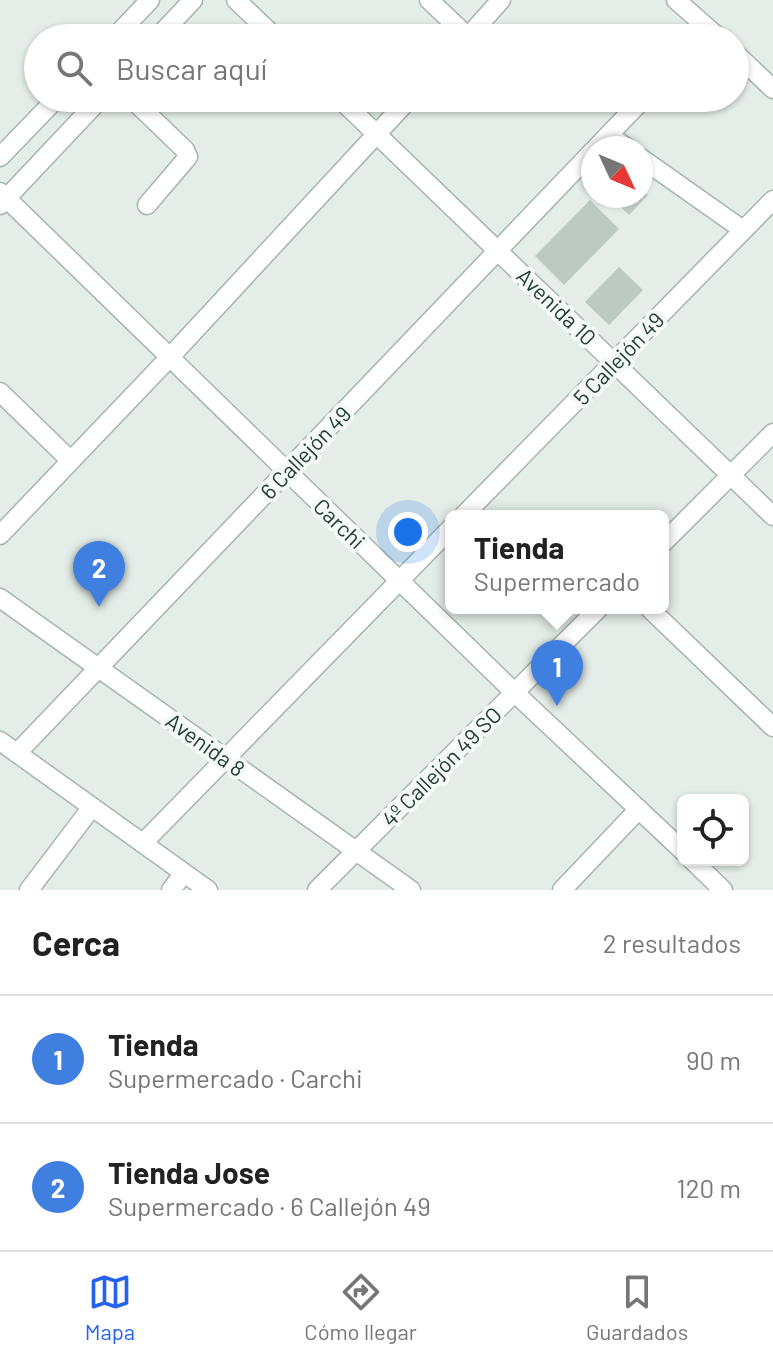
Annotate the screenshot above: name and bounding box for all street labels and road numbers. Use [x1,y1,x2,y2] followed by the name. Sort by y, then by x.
[512,262,602,350] street label: Avenida 10
[567,306,669,410] street label: 5 Callejón 49
[254,400,356,504] street label: 6 Callejón 49
[309,492,371,554] street label: Carchi
[376,701,506,831] street label: 4º Callejón 49 SO
[161,707,251,781] street label: Avenida 8

